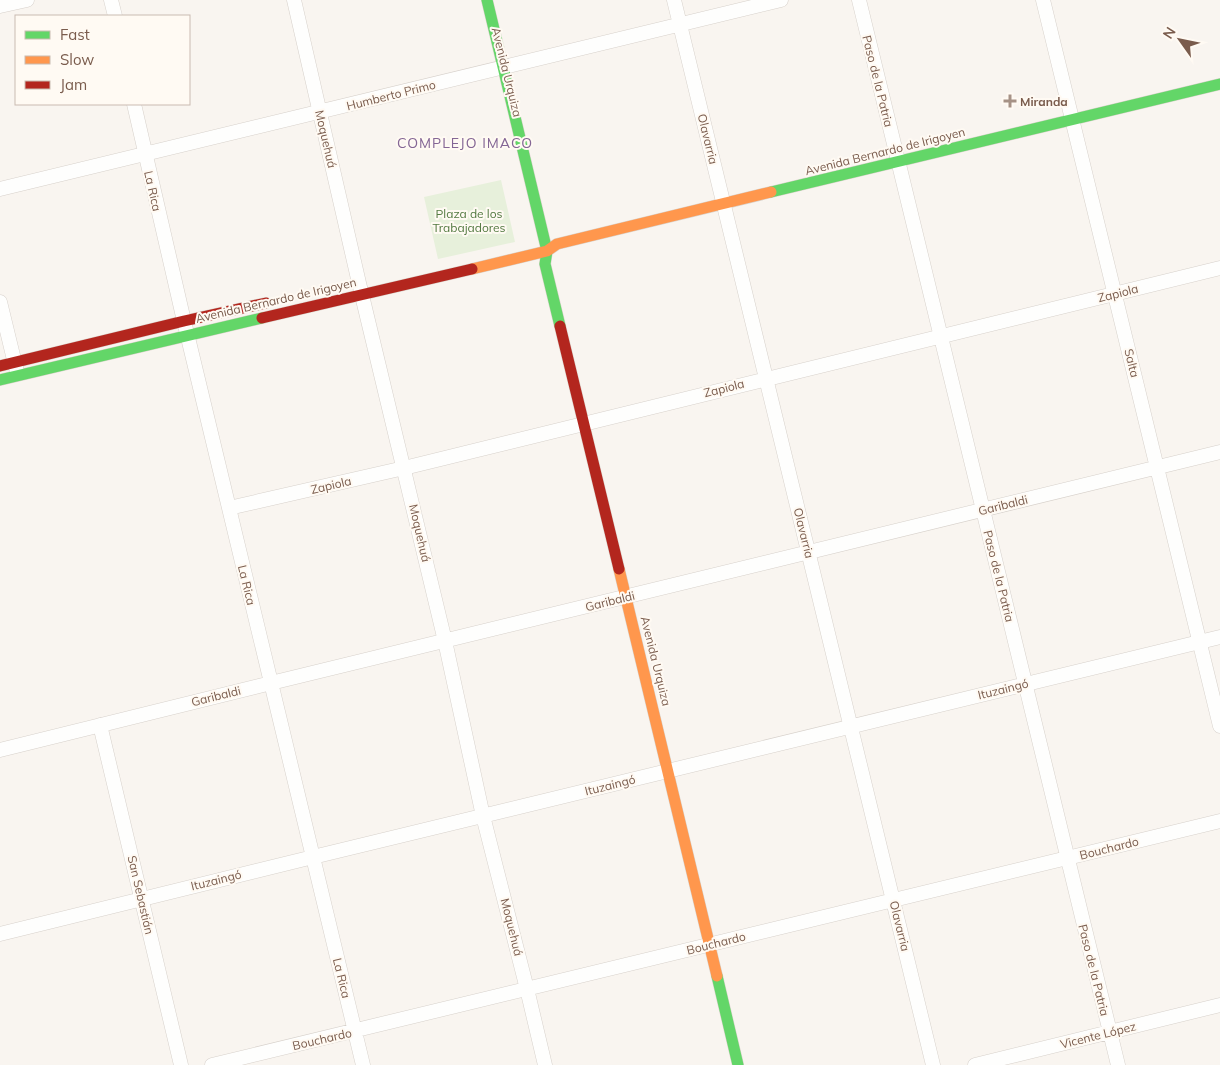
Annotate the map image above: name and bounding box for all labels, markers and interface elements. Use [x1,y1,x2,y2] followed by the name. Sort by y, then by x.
[15,15,190,105] legend
[1155,15,1205,65] north arrow
[1159,24,1180,42] text: N
[60,25,90,44] text: Fast
[489,25,525,119] street label: Avenida Urquiza
[859,34,897,128] street label: Paso de la Patria
[60,50,94,69] text: Slow
[60,75,87,94] text: Jam
[345,77,437,113] street label: Humberto Primo
[1020,94,1068,109] place label: Miranda
[1004,95,1016,107] marker: Miranda
[312,109,340,169] street label: Moquehuá
[694,112,722,166] street label: Olavarria
[803,124,967,178] street label: Avenida Bernardo de Irigoyen
[397,134,533,152] district label: COMPLEJO IMACO
[141,169,165,213] street label: La Rica
[432,206,506,235] park label: Plaza de los Trabajadores
[194,274,358,326] street label: Avenida Bernardo de Irigoyen
[1096,281,1140,305] street label: Zapiola
[1121,347,1143,379] street label: Salta
[702,376,746,400] street label: Zapiola
[309,473,353,497] street label: Zapiola
[977,492,1029,518] street label: Garibaldi
[406,503,434,563] street label: Moquehuá
[790,506,818,560] street label: Olavarria
[980,529,1018,623] street label: Paso de la Patria
[235,563,259,607] street label: La Rica
[584,588,636,614] street label: Garibaldi
[638,614,674,708] street label: Avenida Urquiza
[976,675,1030,703] street label: Ituzaingó
[190,683,242,709] street label: Garibaldi
[583,771,637,799] street label: Ituzaingó
[1078,833,1140,863] street label: Bouchardo
[125,854,157,936] street label: San Sebastián
[189,866,243,894] street label: Ituzaingó
[498,897,526,957] street label: Moquehuá
[886,899,914,953] street label: Olavarria
[1075,923,1113,1017] street label: Paso de la Patria
[685,928,747,958] street label: Bouchardo
[330,956,354,1000] street label: La Rica
[1058,1018,1138,1052] street label: Vicente López
[291,1025,353,1053] street label: Bouchardo

